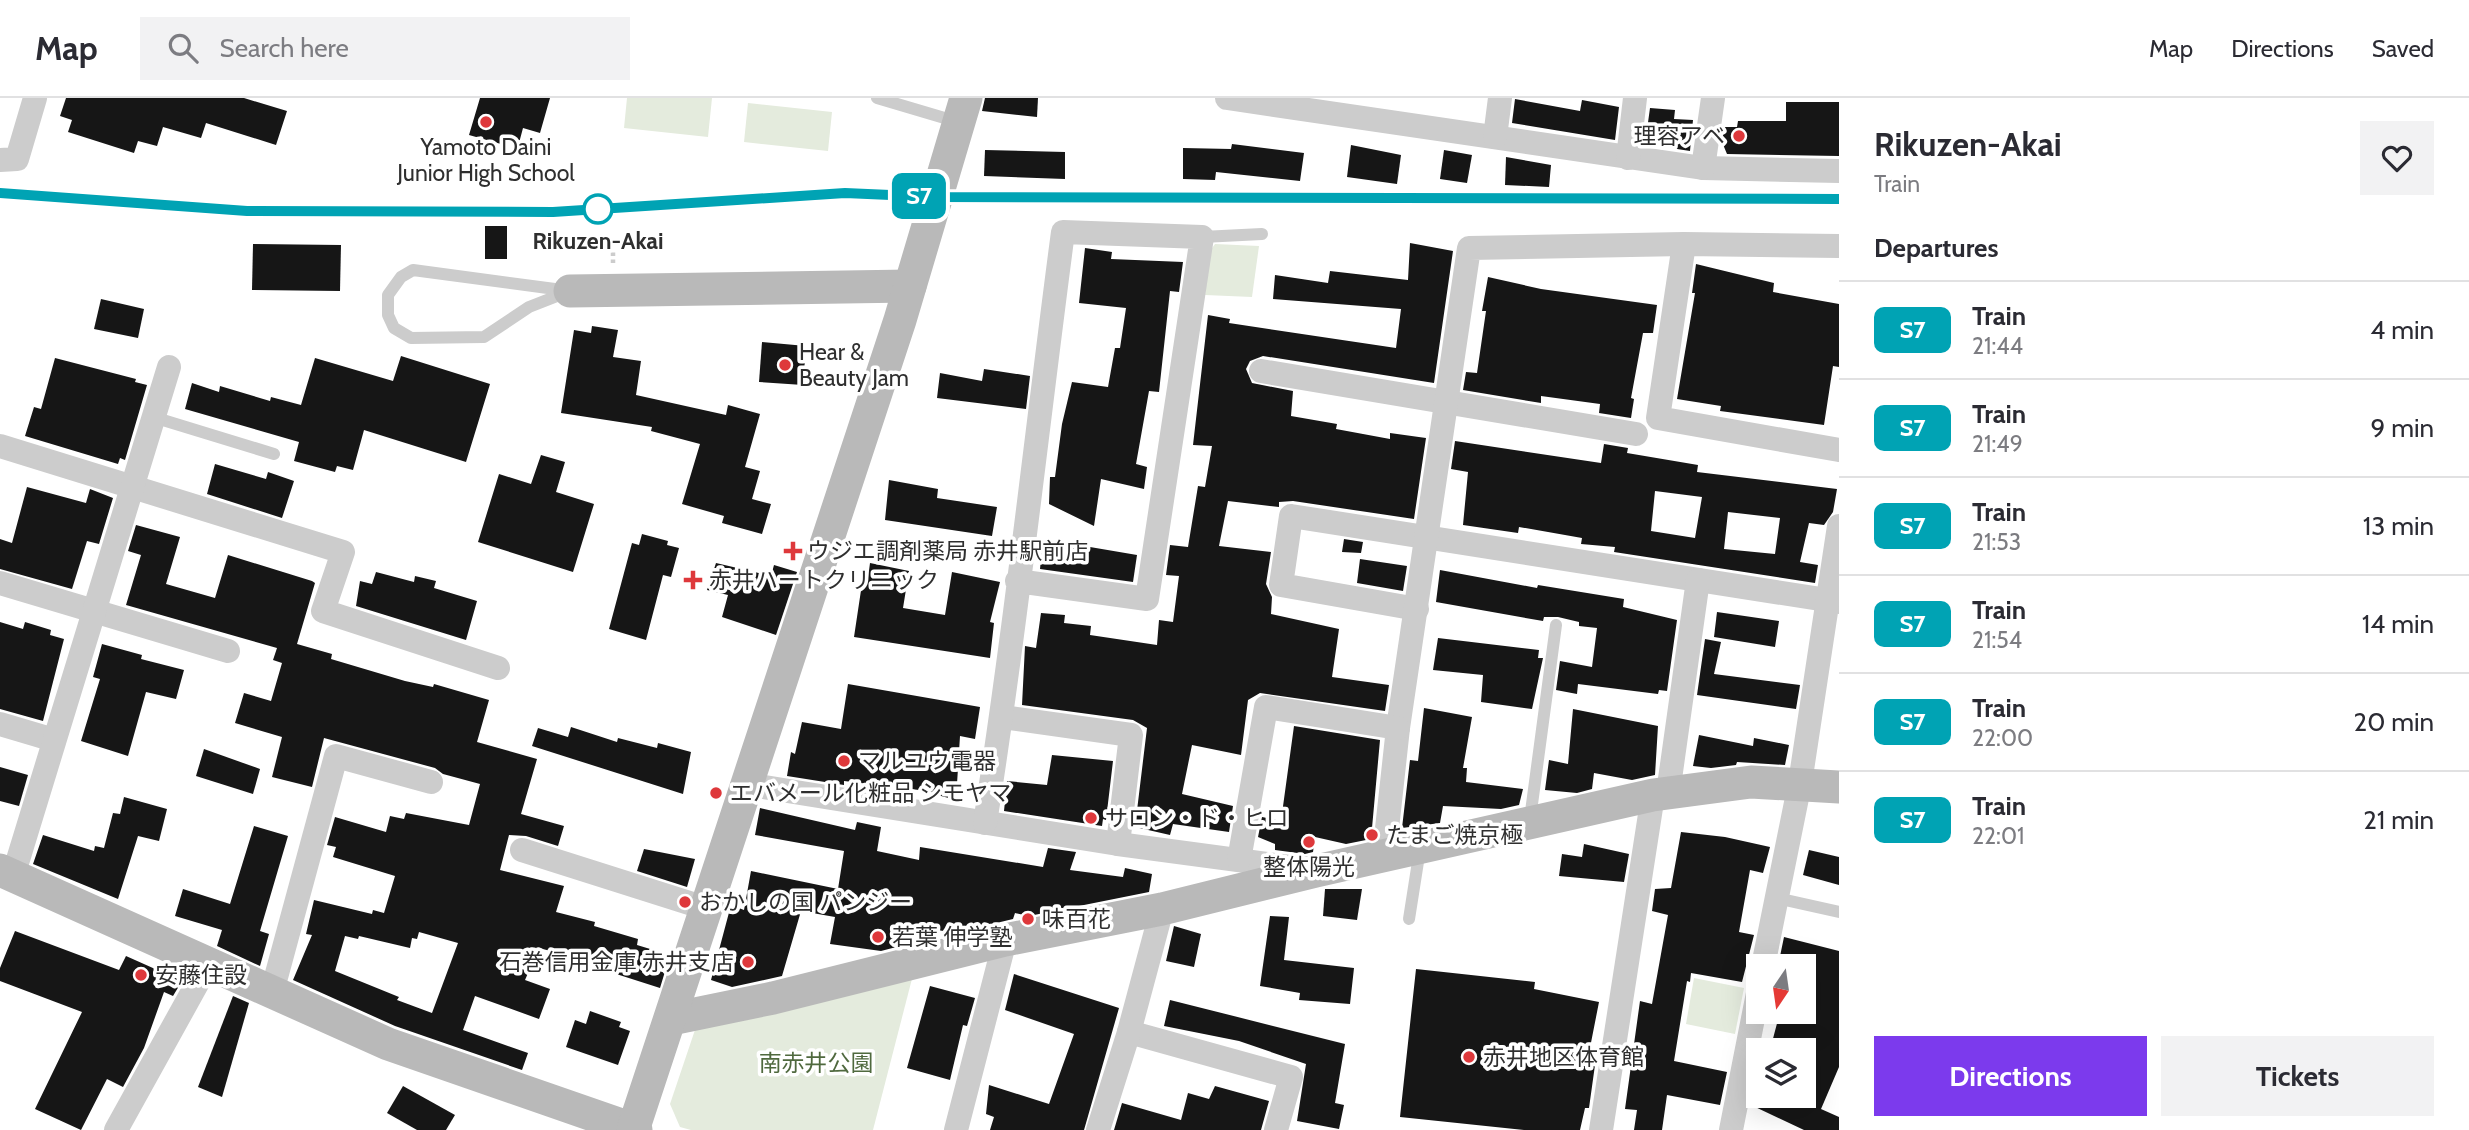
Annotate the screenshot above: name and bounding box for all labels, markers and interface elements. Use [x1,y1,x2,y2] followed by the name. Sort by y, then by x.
[140,17,630,80] search box
[35,28,98,68] text: Map
[164,29,202,67] icon: search
[220,32,349,64] text: Search here
[2149,34,2193,63] text: Map
[2231,34,2334,63] text: Directions
[2372,34,2434,63] text: Saved
[478,114,494,130] marker: Yamoto Daini Junior High School
[2360,121,2434,195] button: heart
[1633,122,1725,150] place label: 理容アベ
[1874,124,2062,164] text: Rikuzen-Akai
[1731,128,1747,144] marker: 理容アベ
[396,133,575,187] place label: Yamoto Daini Junior High School
[1874,170,1920,198] text: Train
[888,173,950,219] line badge: S7
[906,181,932,210] text: S7
[583,194,613,224] marker: Rikuzen-Akai
[533,227,663,255] place label: Rikuzen-Akai
[1874,232,1998,264] text: Departures
[1972,300,2026,332] text: Train
[2370,314,2434,346] text: 4 min
[1899,315,1926,344] text: S7
[1972,332,2023,360] text: 21:44
[799,338,909,392] place label: Hear & Beauty Jam
[777,357,793,373] marker: Hear & Beauty Jam
[1972,398,2026,430] text: Train
[2371,412,2434,444] text: 9 min
[1899,413,1926,442] text: S7
[1972,430,2023,458] text: 21:49
[1972,496,2026,528] text: Train
[2363,510,2434,542] text: 13 min
[1899,511,1926,540] text: S7
[1972,528,2021,556] text: 21:53
[807,537,1088,565] place label: ウジエ調剤薬局 赤井駅前店
[785,543,801,559] marker: ウジエ調剤薬局 赤井駅前店
[709,566,939,594] place label: 赤井ハートクリニック
[683,570,703,590] marker: 赤井ハートクリニック
[1972,594,2026,626] text: Train
[2362,608,2434,640] text: 14 min
[1899,609,1926,638] text: S7
[1972,626,2022,654] text: 21:54
[1972,692,2026,724] text: Train
[2354,706,2434,738] text: 20 min
[1899,707,1926,736] text: S7
[1972,724,2033,752] text: 22:00
[858,747,996,775] place label: マルユウ電器
[836,753,852,769] marker: マルユウ電器
[730,779,1011,807] place label: エバメール化粧品 シモヤマ
[708,785,724,801] marker: エバメール化粧品 シモヤマ
[1972,790,2026,822] text: Train
[1105,804,1289,832] place label: サロン・ド・ヒロ
[2363,804,2434,836] text: 21 min
[1899,805,1926,834] text: S7
[1083,810,1099,826] marker: サロン・ド・ヒロ
[1386,821,1523,849] place label: たまご焼京極
[1972,822,2024,850] text: 22:01
[1364,827,1380,843] marker: たまご焼京極
[1301,834,1317,850] marker: 整体陽光
[1263,853,1355,881] place label: 整体陽光
[699,888,912,916] place label: おかしの国 パンジー
[677,894,693,910] marker: おかしの国 パンジー
[1042,905,1111,933] place label: 味百花
[1020,911,1036,927] marker: 味百花
[892,923,1012,951] place label: 若葉 伸学塾
[870,929,886,945] marker: 若葉 伸学塾
[499,948,734,976] place label: 石巻信用金庫 赤井支店
[740,954,756,970] marker: 石巻信用金庫 赤井支店
[1746,954,1816,1024] north arrow
[1746,954,1816,1108] map controls
[155,961,247,989] place label: 安藤住設
[133,967,149,983] marker: 安藤住設
[1874,1036,2147,1116] button: Directions
[2161,1036,2434,1116] button: Tickets
[1746,1038,1816,1108] button: layers
[1483,1043,1644,1071] place label: 赤井地区体育館
[759,1049,874,1077] park label: 南赤井公園
[1461,1049,1477,1065] marker: 赤井地区体育館

